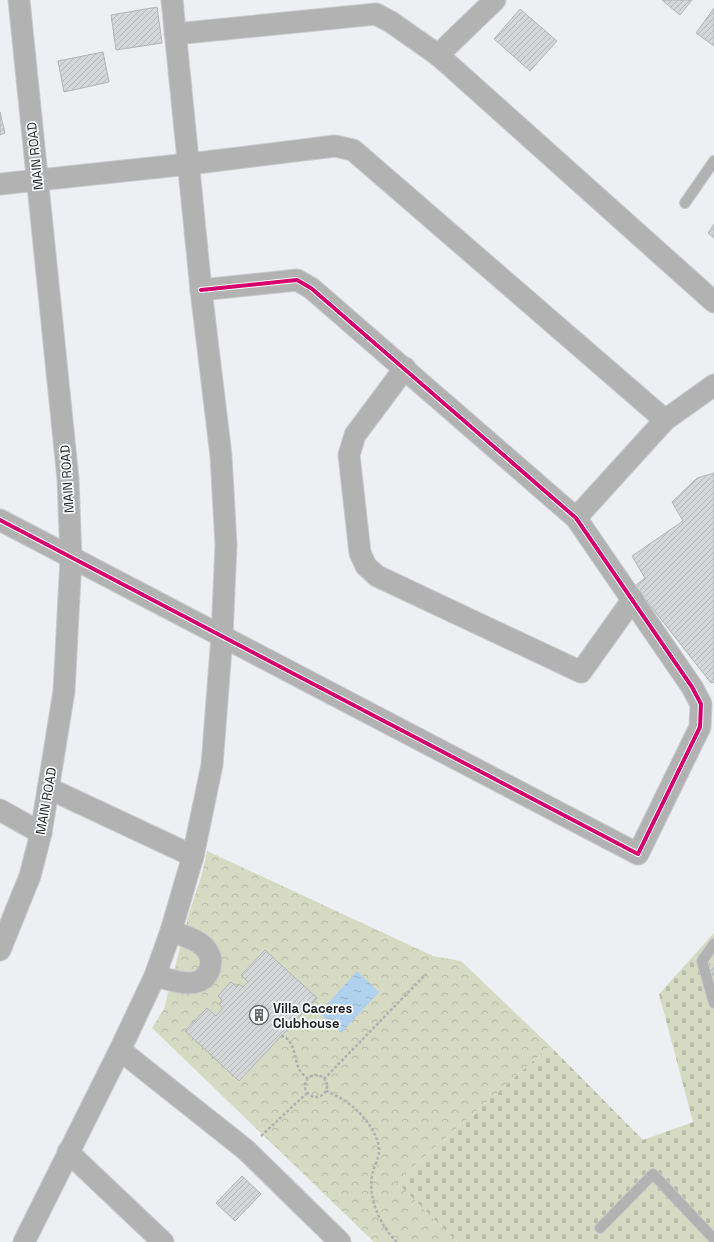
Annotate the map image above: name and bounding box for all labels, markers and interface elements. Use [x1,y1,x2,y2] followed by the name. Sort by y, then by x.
[23,121,47,191] street label: MAIN ROAD
[56,444,78,514] street label: MAIN ROAD
[32,766,60,836] street label: MAIN ROAD
[273,1000,353,1032] place label: Villa Caceres Clubhouse
[248,1004,270,1026] building icon: Villa Caceres Clubhouse

